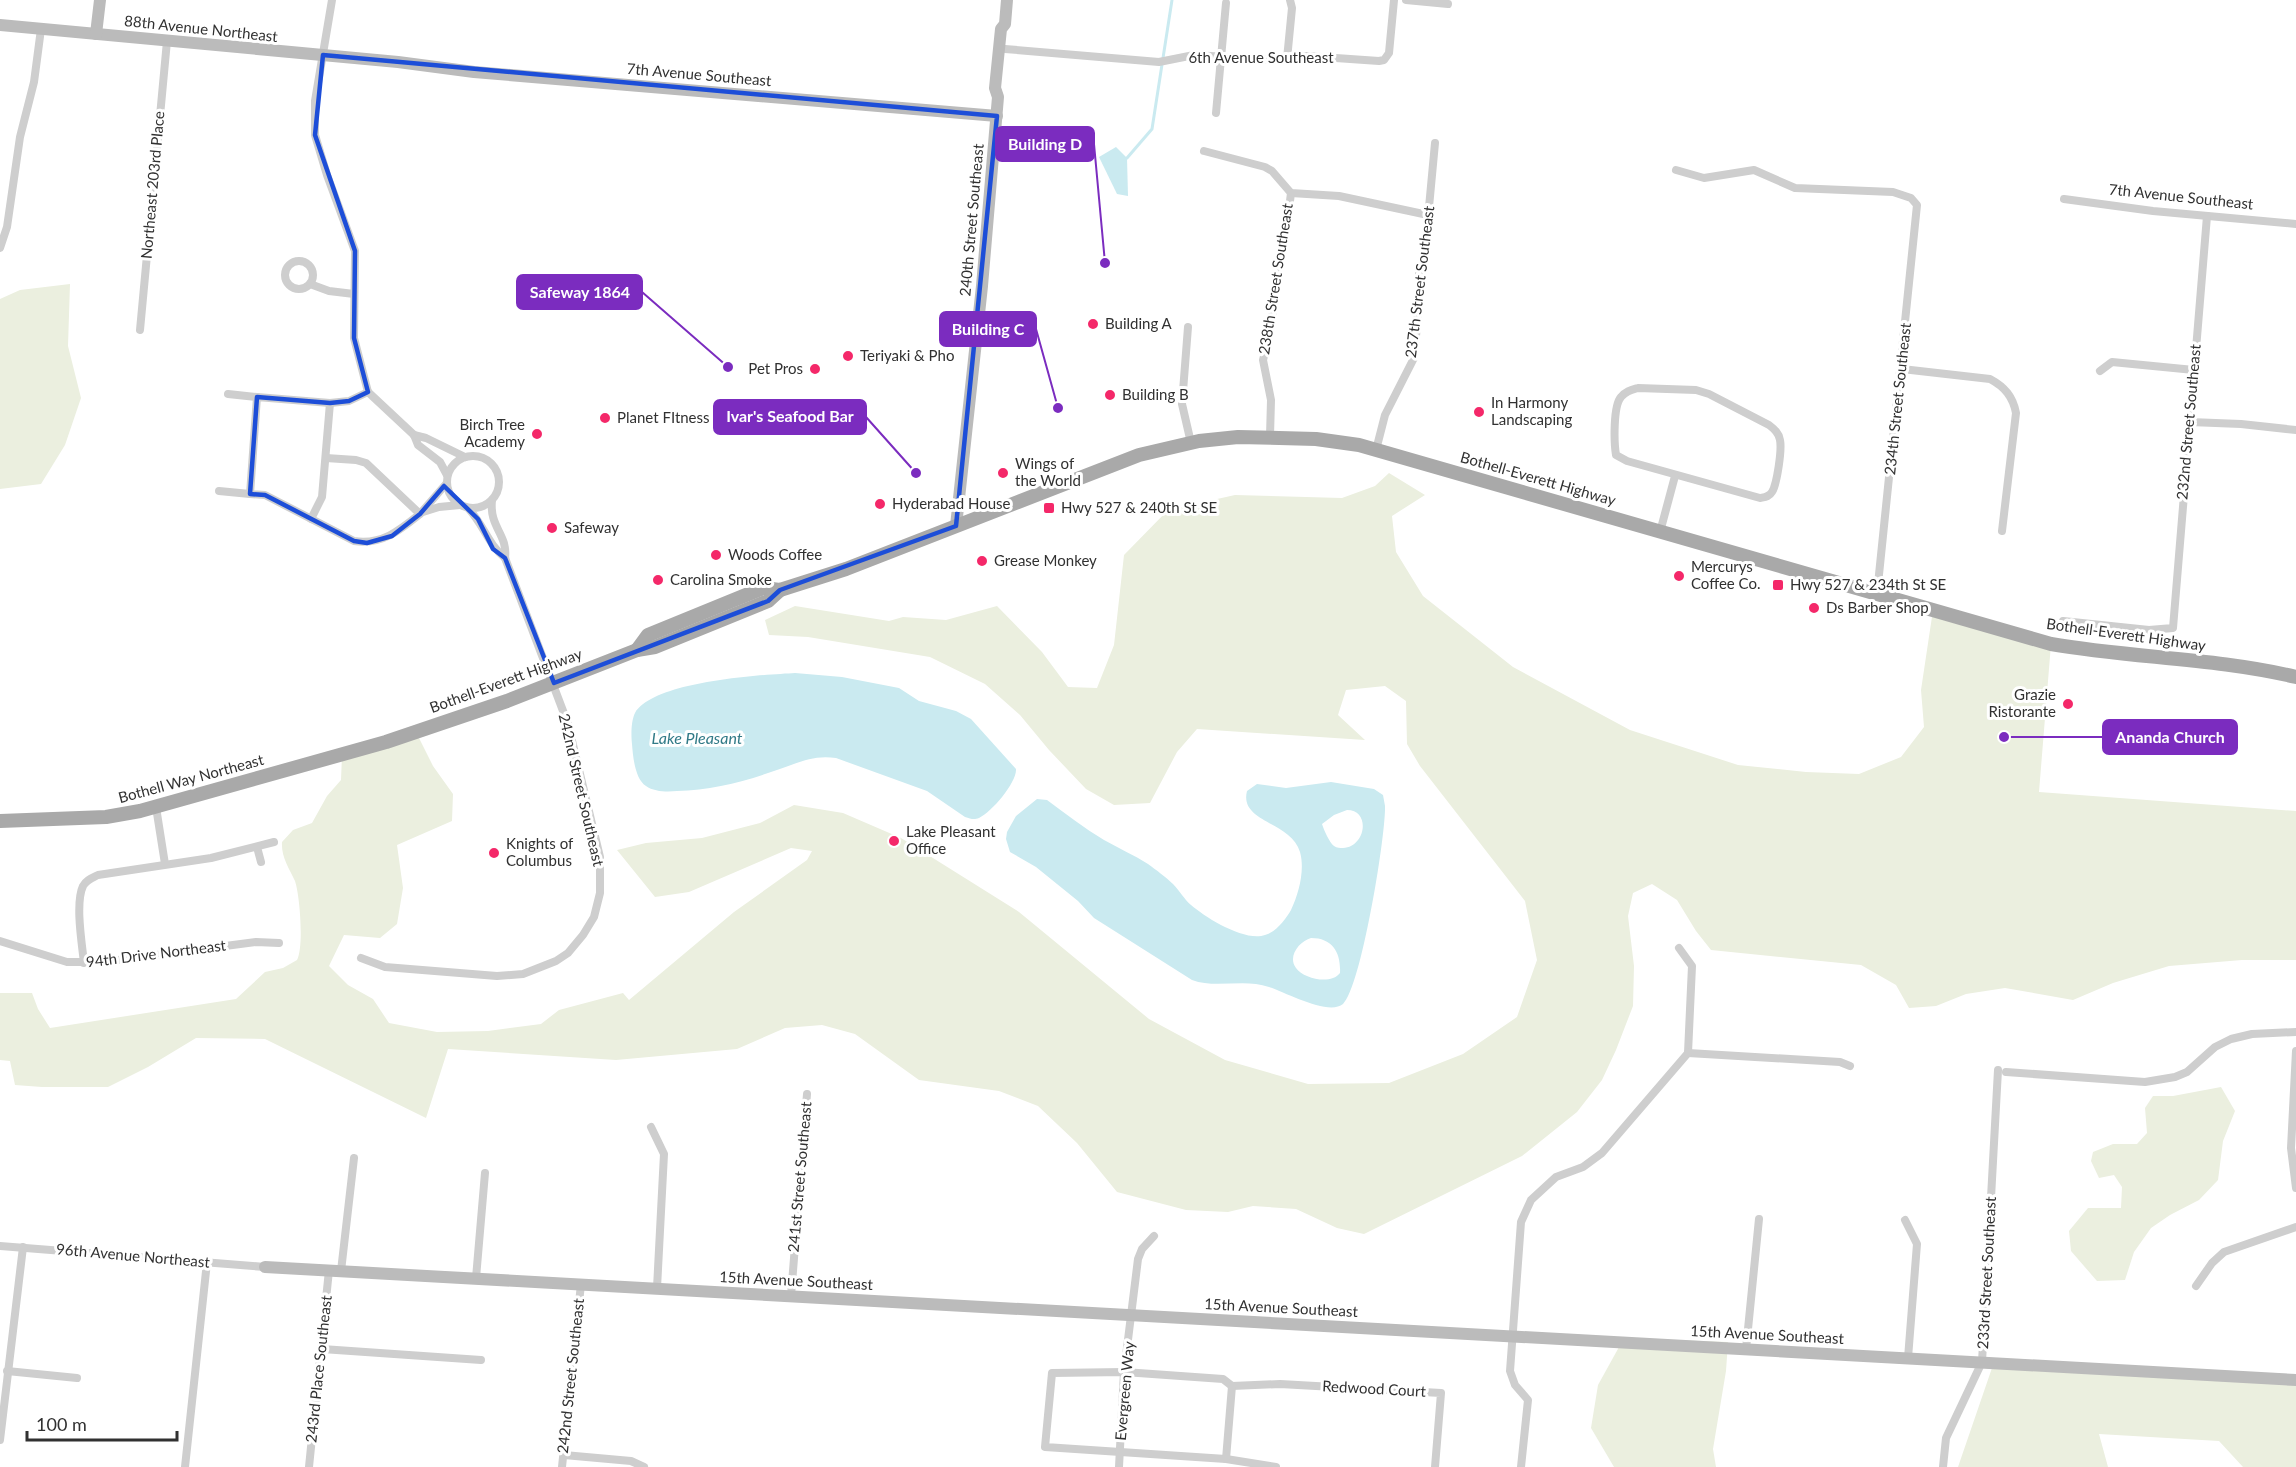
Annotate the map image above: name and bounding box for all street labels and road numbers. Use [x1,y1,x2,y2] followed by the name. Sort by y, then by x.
[124,11,279,45] street label: 88th Avenue Northeast
[1188,48,1334,66] street label: 6th Avenue Southeast
[626,59,773,89] street label: 7th Avenue Southeast
[137,110,167,260] street label: Northeast 203rd Place
[955,142,987,297] street label: 240th Street Southeast
[2108,179,2255,213] street label: 7th Avenue Southeast
[1254,201,1296,356] street label: 238th Street Southeast
[1401,204,1437,359] street label: 237th Street Southeast
[1880,321,1914,476] street label: 234th Street Southeast
[2172,343,2204,500] street label: 232nd Street Southeast
[1458,447,1618,509] street label: Bothell-Everett Highway
[2045,614,2207,654] street label: Bothell-Everett Highway
[427,644,585,716] street label: Bothell-Everett Highway
[556,712,608,868] street label: 242nd Street Southeast
[116,750,266,806] street label: Bothell Way Northeast
[85,935,227,971] street label: 94th Drive Northeast
[783,1100,815,1253] street label: 241st Street Southeast
[1973,1196,1999,1350] street label: 233rd Street Southeast
[56,1239,211,1271] street label: 96th Avenue Northeast
[719,1267,874,1293] street label: 15th Avenue Southeast
[301,1294,335,1444] street label: 243rd Place Southeast
[1204,1294,1359,1320] street label: 15th Avenue Southeast
[553,1297,587,1454] street label: 242nd Street Southeast
[1690,1321,1845,1347] street label: 15th Avenue Southeast
[1111,1340,1137,1441] street label: Evergreen Way
[1322,1376,1427,1400] street label: Redwood Court

